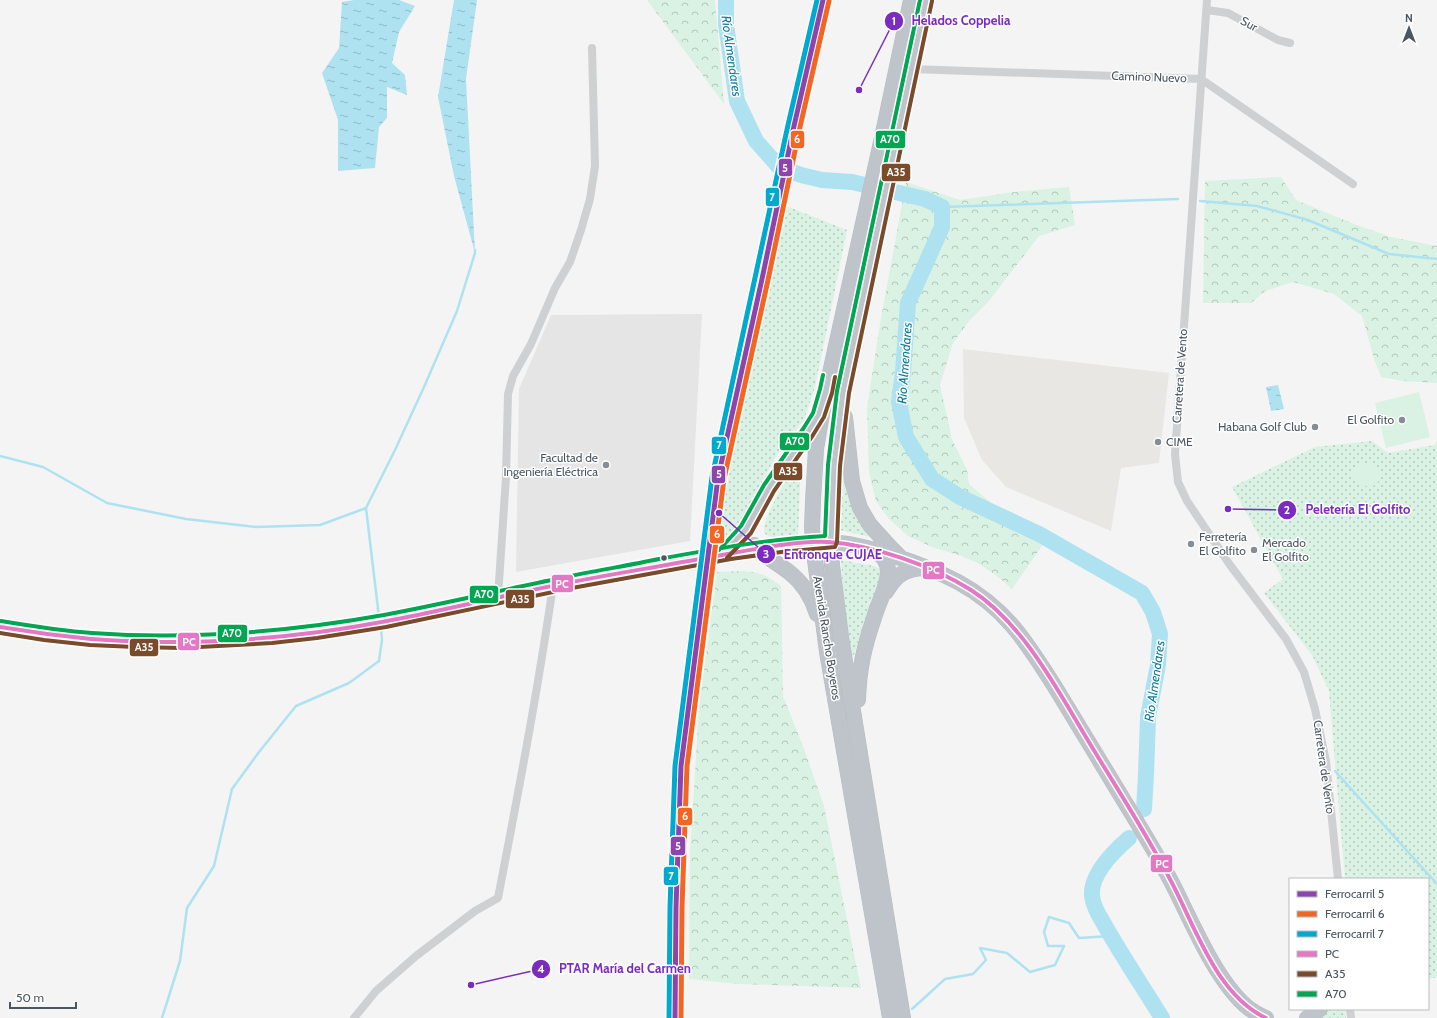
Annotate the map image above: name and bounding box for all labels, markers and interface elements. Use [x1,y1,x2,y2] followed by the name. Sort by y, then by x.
[884,8,1019,33] callout: Helados Coppelia
[1389,8,1429,48] north arrow
[1405,11,1413,25] text: N
[912,12,1011,28] text: Helados Coppelia
[892,13,896,28] text: 1
[1238,13,1260,34] street label: Sur
[718,15,746,97] water label: Río Almendares
[1111,68,1187,85] street label: Camino Nuevo
[790,130,805,149] line badge: 6
[875,130,906,149] line badge: A70
[794,132,800,146] text: 6
[880,132,900,146] text: A70
[778,158,793,177] line badge: 5
[782,161,788,175] text: 5
[881,163,911,182] line badge: A35
[887,165,905,179] text: A35
[765,187,780,207] line badge: 7
[769,190,775,204] text: 7
[893,322,915,404] water label: Río Almendares
[1169,328,1190,424] street label: Carretera de Vento
[1347,412,1394,427] place label: El Golfito
[1397,415,1407,425] marker: El Golfito
[1218,419,1307,434] place label: Habana Golf Club
[1310,422,1320,432] marker: Habana Golf Club
[779,432,810,451] line badge: A70
[785,434,805,448] text: A70
[1166,434,1193,449] place label: CIME
[711,436,727,455] line badge: 7
[1153,437,1163,447] marker: CIME
[716,438,722,452] text: 7
[503,450,598,479] place label: Facultad de Ingeniería Eléctrica
[601,460,611,470] marker: Facultad de Ingeniería Eléctrica
[773,462,803,481] line badge: A35
[779,464,797,478] text: A35
[711,465,726,484] line badge: 5
[716,467,722,481] text: 5
[1277,497,1418,522] callout: Peletería El Golfito
[1306,501,1411,517] text: Peletería El Golfito
[1284,502,1290,517] text: 2
[709,525,725,544] line badge: 6
[714,527,720,541] text: 6
[1199,529,1247,558] place label: Ferretería El Golfito
[1262,535,1309,564] place label: Mercado El Golfito
[1186,539,1196,549] marker: Ferretería El Golfito
[756,542,890,567] callout: Entronque CUJAE
[1249,545,1259,555] marker: Mercado El Golfito
[763,546,769,561] text: 3
[784,546,882,562] text: Entronque CUJAE
[659,553,669,563] unlabelled marker
[922,561,945,580] line badge: PC
[926,563,940,577] text: PC
[551,574,574,593] line badge: PC
[810,575,845,701] street label: Avenida Rancho Boyeros
[555,577,569,591] text: PC
[469,585,499,604] line badge: A70
[474,587,494,601] text: A70
[505,589,535,609] line badge: A35
[511,592,529,606] text: A35
[217,624,248,643] line badge: A70
[222,626,242,640] text: A70
[177,632,200,651] line badge: PC
[182,635,196,649] text: PC
[129,638,159,657] line badge: A35
[135,640,153,654] text: A35
[1140,640,1168,722] water label: Río Almendares
[1310,719,1339,815] street label: Carretera de Vento
[677,807,693,826] line badge: 6
[682,809,688,823] text: 6
[670,836,686,856] line badge: 5
[675,839,681,853] text: 5
[1150,854,1173,873] line badge: PC
[1155,857,1169,871] text: PC
[663,866,679,886] line badge: 7
[668,869,674,883] text: 7
[1289,878,1429,1010] legend
[1325,886,1384,901] text: Ferrocarril 5
[1325,906,1385,921] text: Ferrocarril 6
[1325,926,1384,941] text: Ferrocarril 7
[1325,946,1339,961] text: PC
[531,956,699,981] callout: PTAR María del Carmen
[559,960,691,976] text: PTAR María del Carmen
[537,961,545,976] text: 4
[1325,966,1345,981] text: A35
[10,984,76,1010] scale bar
[1325,986,1347,1001] text: A70
[16,990,44,1005] text: 50 m

